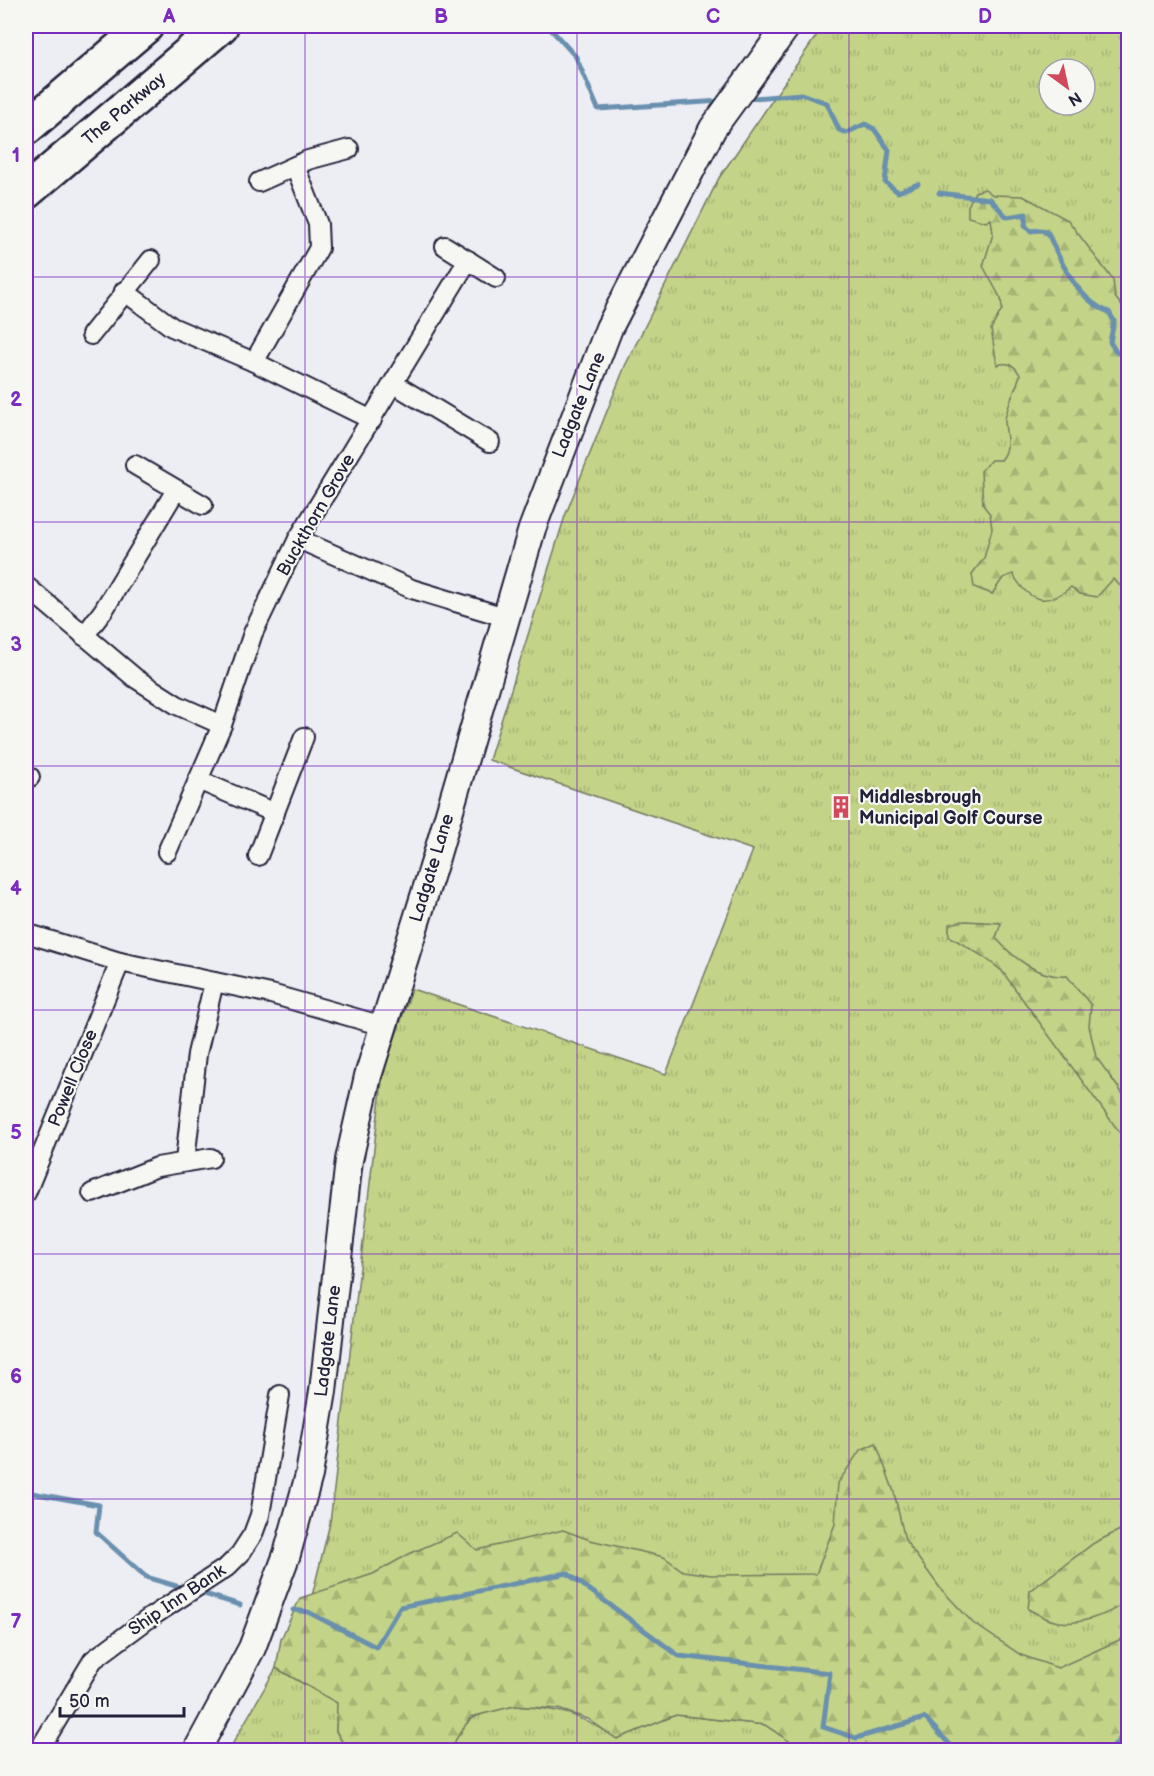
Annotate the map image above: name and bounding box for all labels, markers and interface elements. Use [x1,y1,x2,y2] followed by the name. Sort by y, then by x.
[162,5,176,29] text: A
[434,5,448,29] text: B
[706,5,720,29] text: C
[978,5,992,29] text: D
[1037,57,1097,117] north arrow
[78,68,171,150] street label: The Parkway
[1064,87,1085,110] text: N
[12,144,20,168] text: 1
[548,349,610,461] street label: Ladgate Lane
[10,388,22,412] text: 2
[273,450,360,580] street label: Buckthorn Grove
[10,633,22,657] text: 3
[859,787,1043,829] place label: Middlesbrough Municipal Golf Course
[828,794,854,820] building icon: Middlesbrough Municipal Golf Course
[406,811,459,925] street label: Ladgate Lane
[10,877,22,901] text: 4
[44,1026,102,1130] street label: Powell Close
[10,1121,22,1145] text: 5
[311,1284,345,1398] street label: Ladgate Lane
[10,1365,22,1389] text: 6
[124,1560,230,1640] street label: Ship Inn Bank
[10,1610,22,1634] text: 7
[60,1680,184,1718] scale bar
[69,1691,110,1712] text: 50 m

